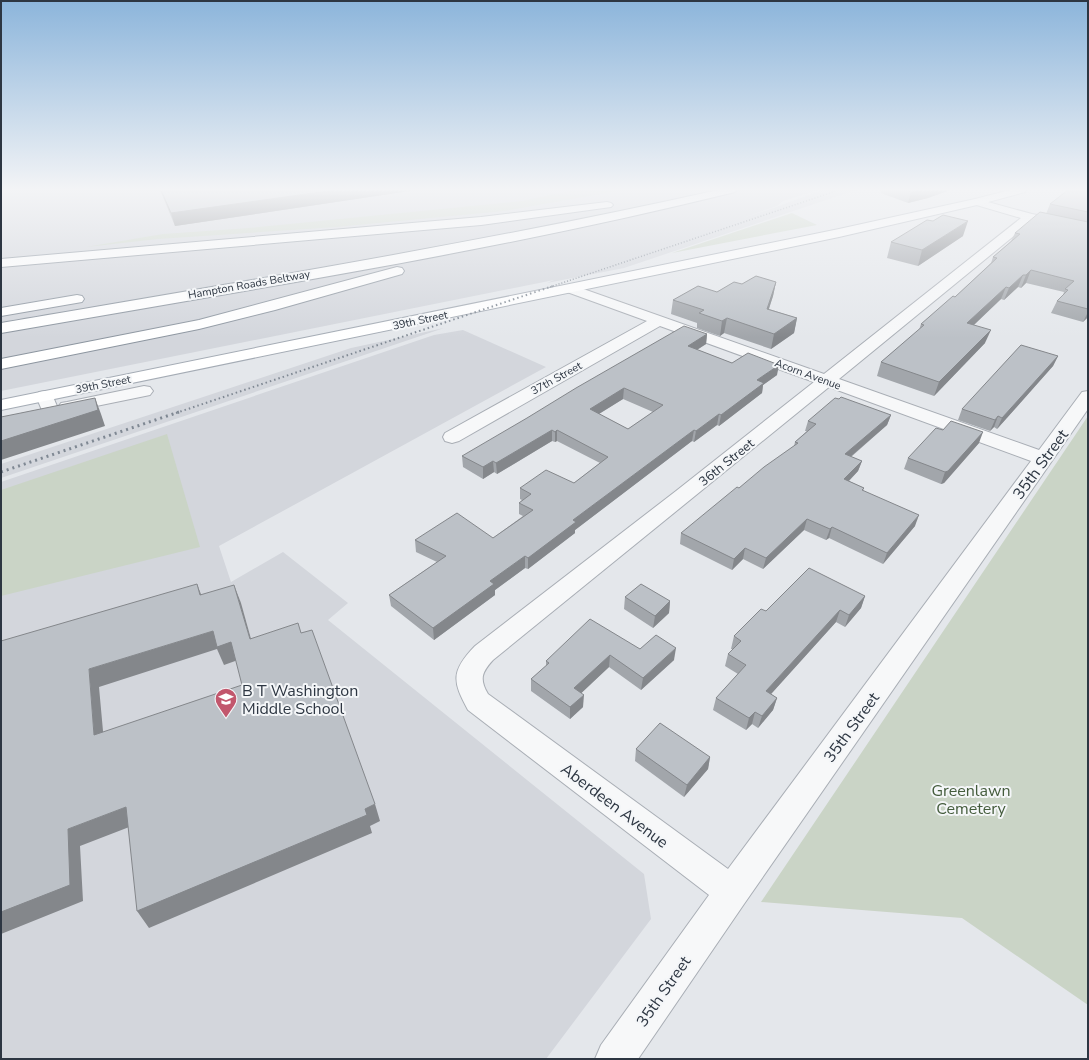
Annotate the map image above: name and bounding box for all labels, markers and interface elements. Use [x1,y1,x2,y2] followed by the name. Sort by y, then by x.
[187,266,312,303] street label: Hampton Roads Beltway
[391,307,449,334] street label: 39th Street
[773,356,843,393] street label: Acorn Avenue
[528,358,585,399] street label: 37th Street
[74,372,132,397] street label: 39th Street
[1008,425,1074,504] street label: 35th Street
[695,435,758,491] street label: 36th Street
[242,680,358,720] place label: B T Washington Middle School
[213,686,239,719] school or university icon: B T Washington Middle School
[819,688,885,767] street label: 35th Street
[556,758,673,853] street label: Aberdeen Avenue
[931,780,1011,820] park label: Greenlawn Cemetery
[631,951,696,1031] street label: 35th Street

